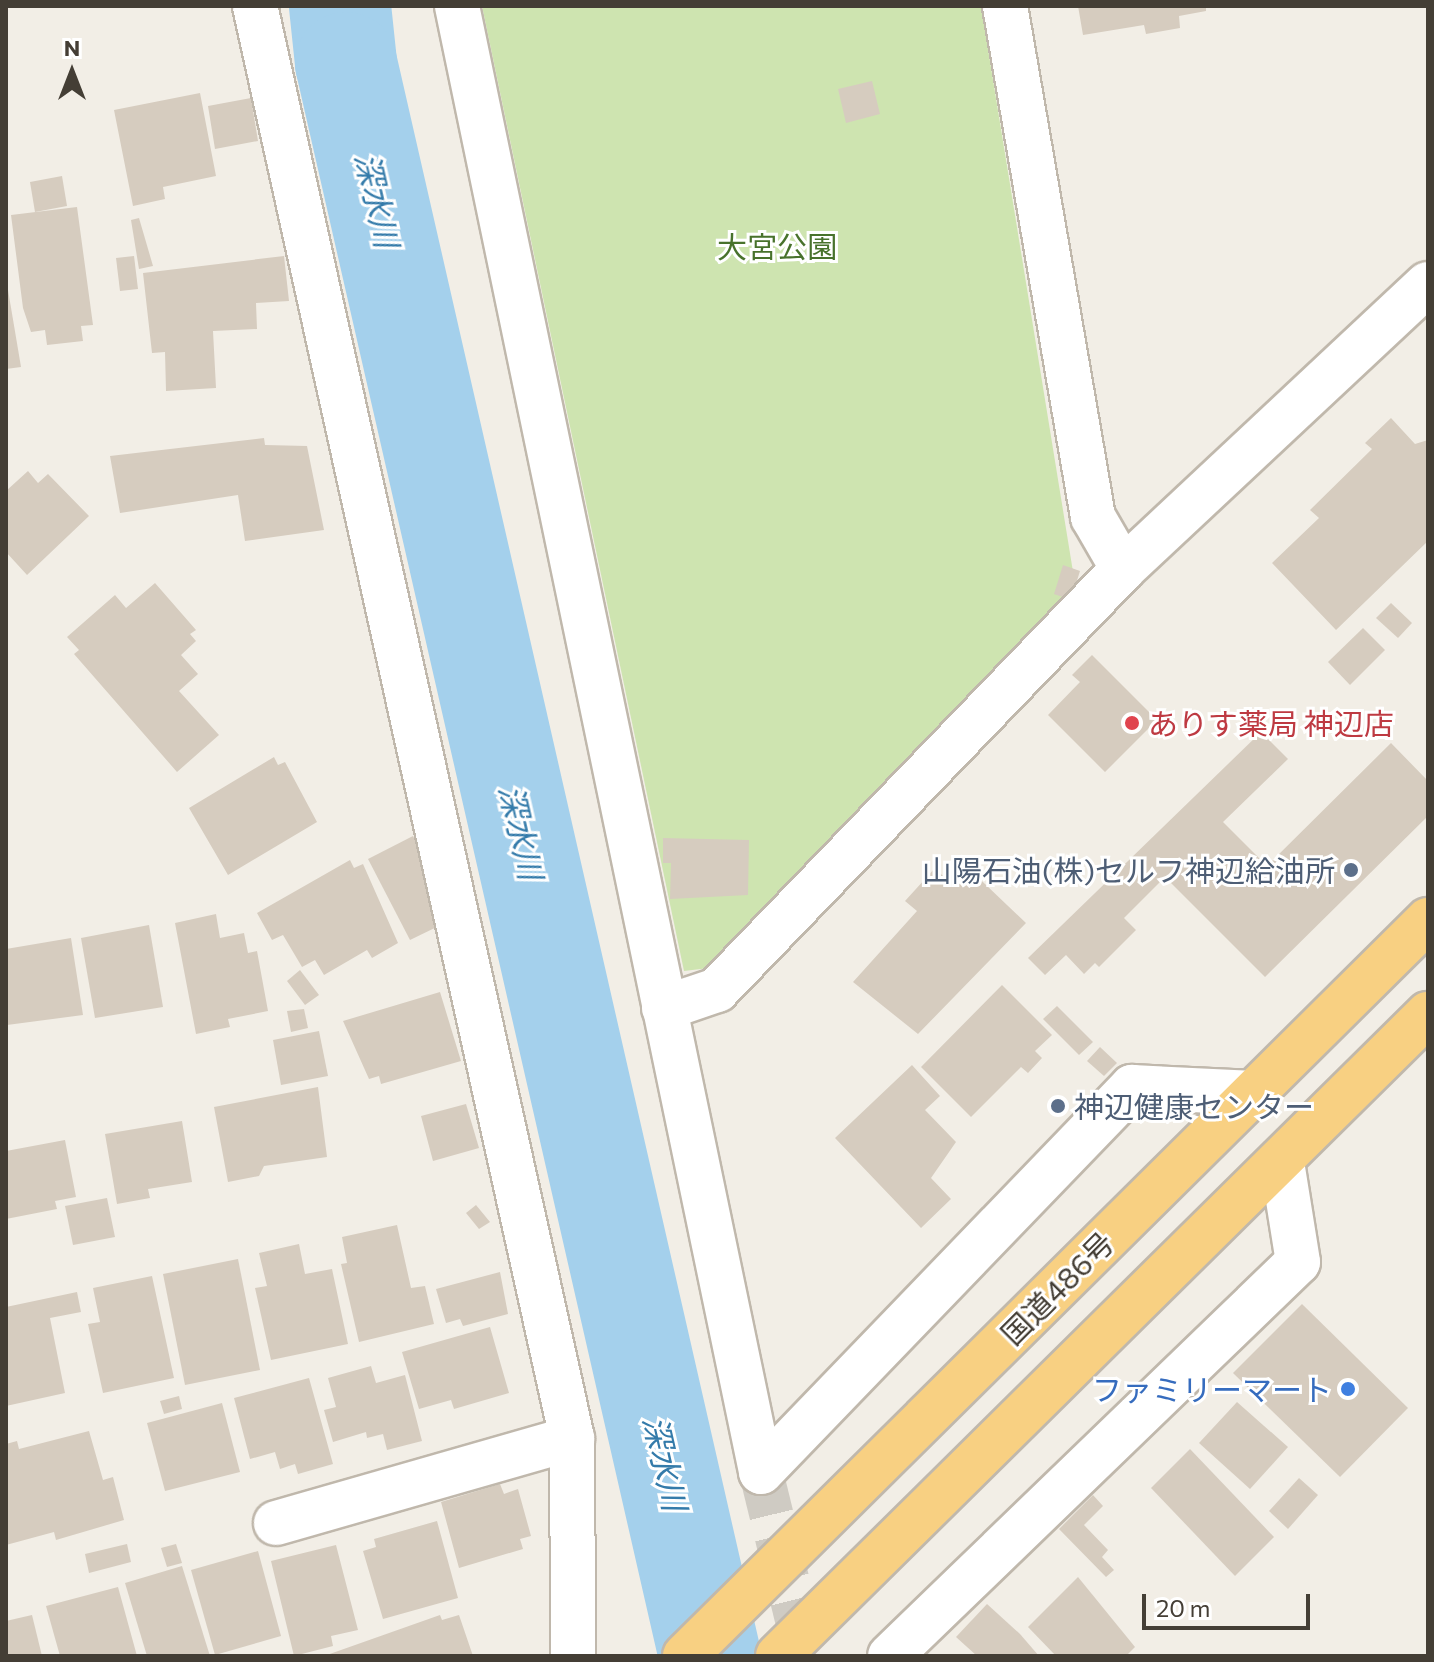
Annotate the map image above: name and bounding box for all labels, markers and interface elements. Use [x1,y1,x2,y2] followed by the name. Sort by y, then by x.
[32,32,112,112] north arrow
[64,34,80,61] text: N
[348,149,408,251] water label: 深水川
[717,228,837,264] park label: 大宮公園
[1148,705,1394,741] place label: ありす薬局 神辺店
[1123,714,1141,732] marker: ありす薬局 神辺店
[492,781,552,883] water label: 深水川
[922,852,1335,888] place label: 山陽石油(株)セルフ神辺給油所
[1342,861,1360,879] marker: 山陽石油(株)セルフ神辺給油所
[1074,1088,1314,1124] place label: 神辺健康センター
[1049,1097,1067,1115] marker: 神辺健康センター
[993,1224,1121,1352] street label: 国道486号
[1092,1371,1332,1407] place label: ファミリーマート
[1339,1380,1357,1398] marker: ファミリーマート
[636,1412,696,1514] water label: 深水川
[1146,1578,1314,1628] scale bar
[1156,1593,1210,1622] text: 20 m

